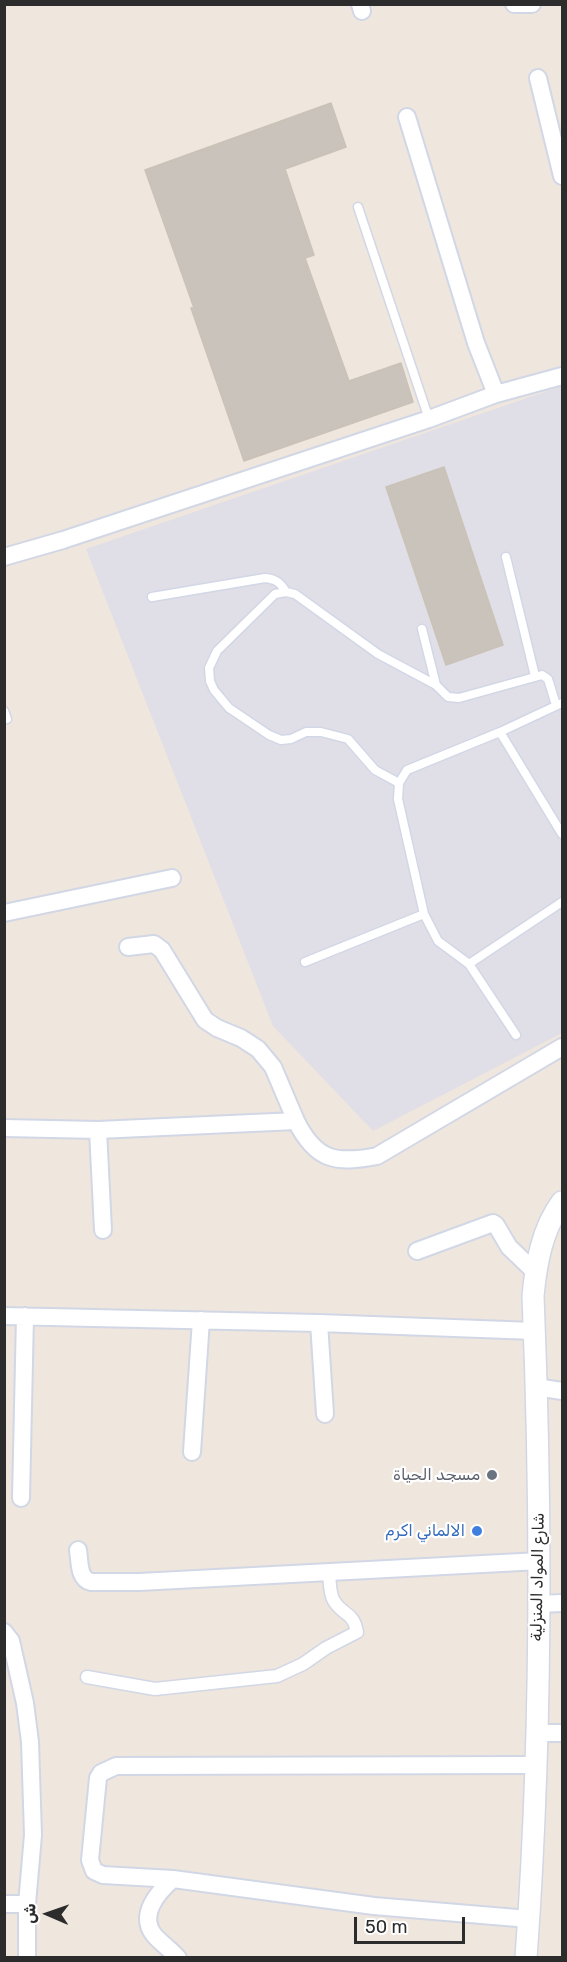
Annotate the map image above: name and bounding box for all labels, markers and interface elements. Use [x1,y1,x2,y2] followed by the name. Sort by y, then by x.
[393,1465,480,1485] place label: مسجد الحياة
[485,1468,499,1482] marker: مسجد الحياة
[527,1513,549,1641] street label: شارع المواد المنزلية
[385,1521,465,1541] place label: الالماني اكرم
[470,1524,484,1538] marker: الالماني اكرم
[18,1884,78,1944] north arrow
[20,1903,39,1924] text: ش
[357,1905,468,1943] scale bar
[365,1916,408,1938] text: 50 m

